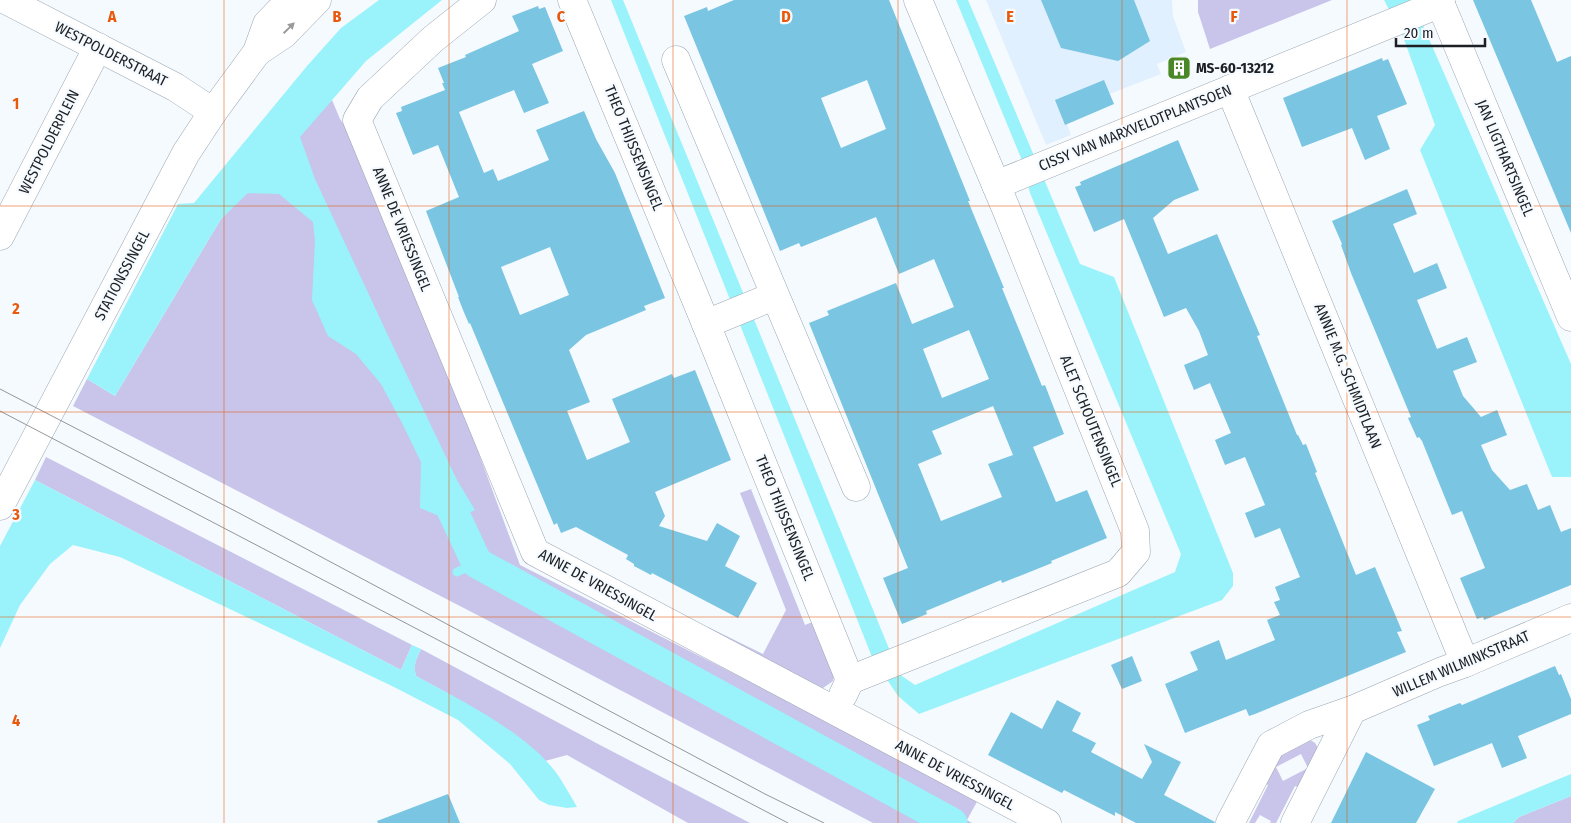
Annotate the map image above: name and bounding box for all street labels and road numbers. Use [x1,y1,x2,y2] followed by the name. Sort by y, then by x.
[52,18,170,90] street label: WESTPOLDERSTRAAT
[1036,81,1234,175] street label: CISSY VAN MARXVELDTPLANTSOEN
[601,83,667,214] street label: THEO THIJSSENSINGEL
[15,87,83,197] street label: WESTPOLDERPLEIN
[1472,97,1538,219] street label: JAN LIGTHARTSINGEL
[369,164,435,294] street label: ANNE DE VRIESSINGEL
[91,226,154,323] street label: STATIONSSINGEL
[1311,301,1385,451] street label: ANNIE M.G. SCHMIDTLAAN
[1056,353,1126,490] street label: ALET SCHOUTENSINGEL
[752,453,818,584] street label: THEO THIJSSENSINGEL
[536,545,661,625] street label: ANNE DE VRIESSINGEL
[1390,627,1532,701] street label: WILLEM WILMINKSTRAAT
[892,736,1018,814] street label: ANNE DE VRIESSINGEL

